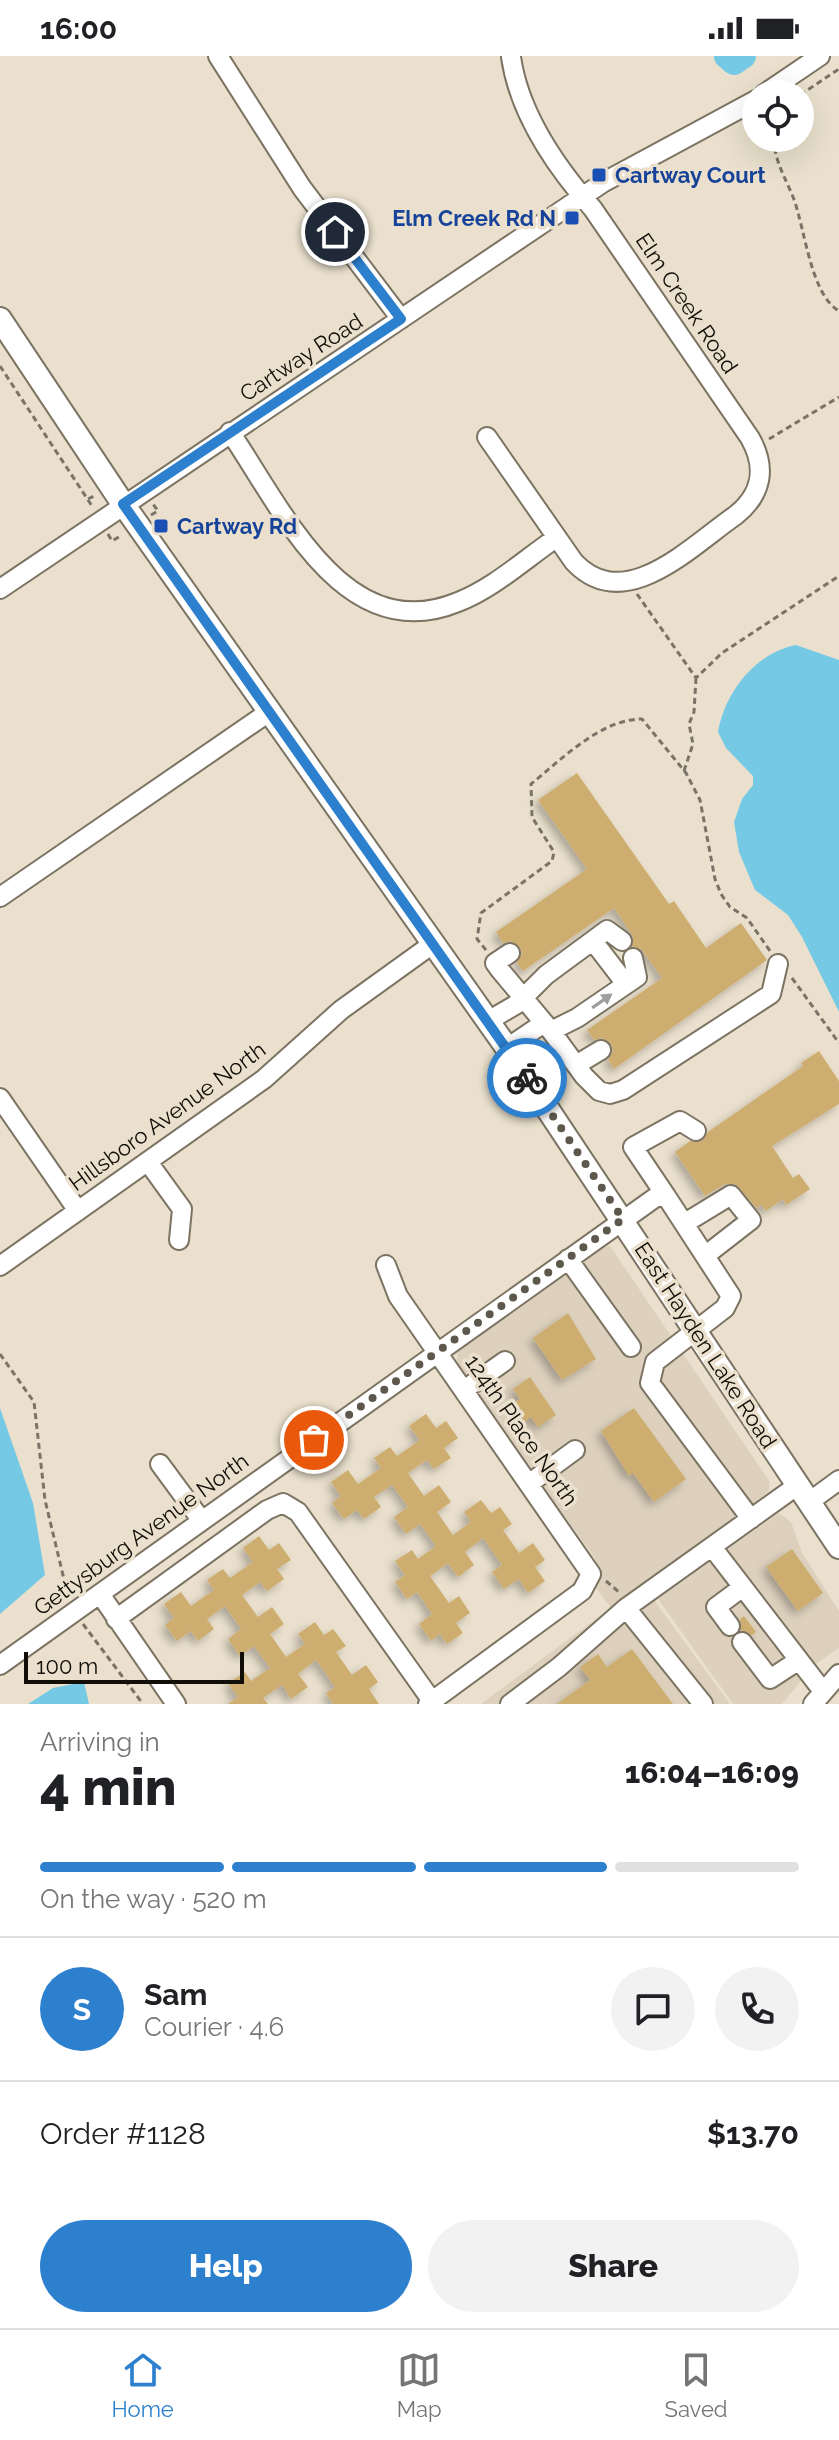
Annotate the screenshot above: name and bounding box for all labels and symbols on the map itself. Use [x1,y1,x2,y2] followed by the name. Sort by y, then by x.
[615,162,766,188] place label: Cartway Court
[590,166,608,184] marker: Cartway Court
[301,198,369,266] pin
[392,205,556,231] place label: Elm Creek Rd N
[563,209,581,227] marker: Elm Creek Rd N
[630,228,744,378] street label: Elm Creek Road
[235,308,367,406] street label: Cartway Road
[177,513,297,539] place label: Cartway Rd
[152,517,170,535] marker: Cartway Rd
[591,994,612,1009] one-way arrow
[64,1036,270,1196] street label: Hillsboro Avenue North
[487,1038,567,1118] courier
[630,1237,782,1453] street label: East Hayden Lake Road
[460,1349,584,1511] street label: 124th Place North
[280,1406,348,1474] pin
[29,1447,253,1621] street label: Gettysburg Avenue North
[24,1648,244,1684] scale bar

